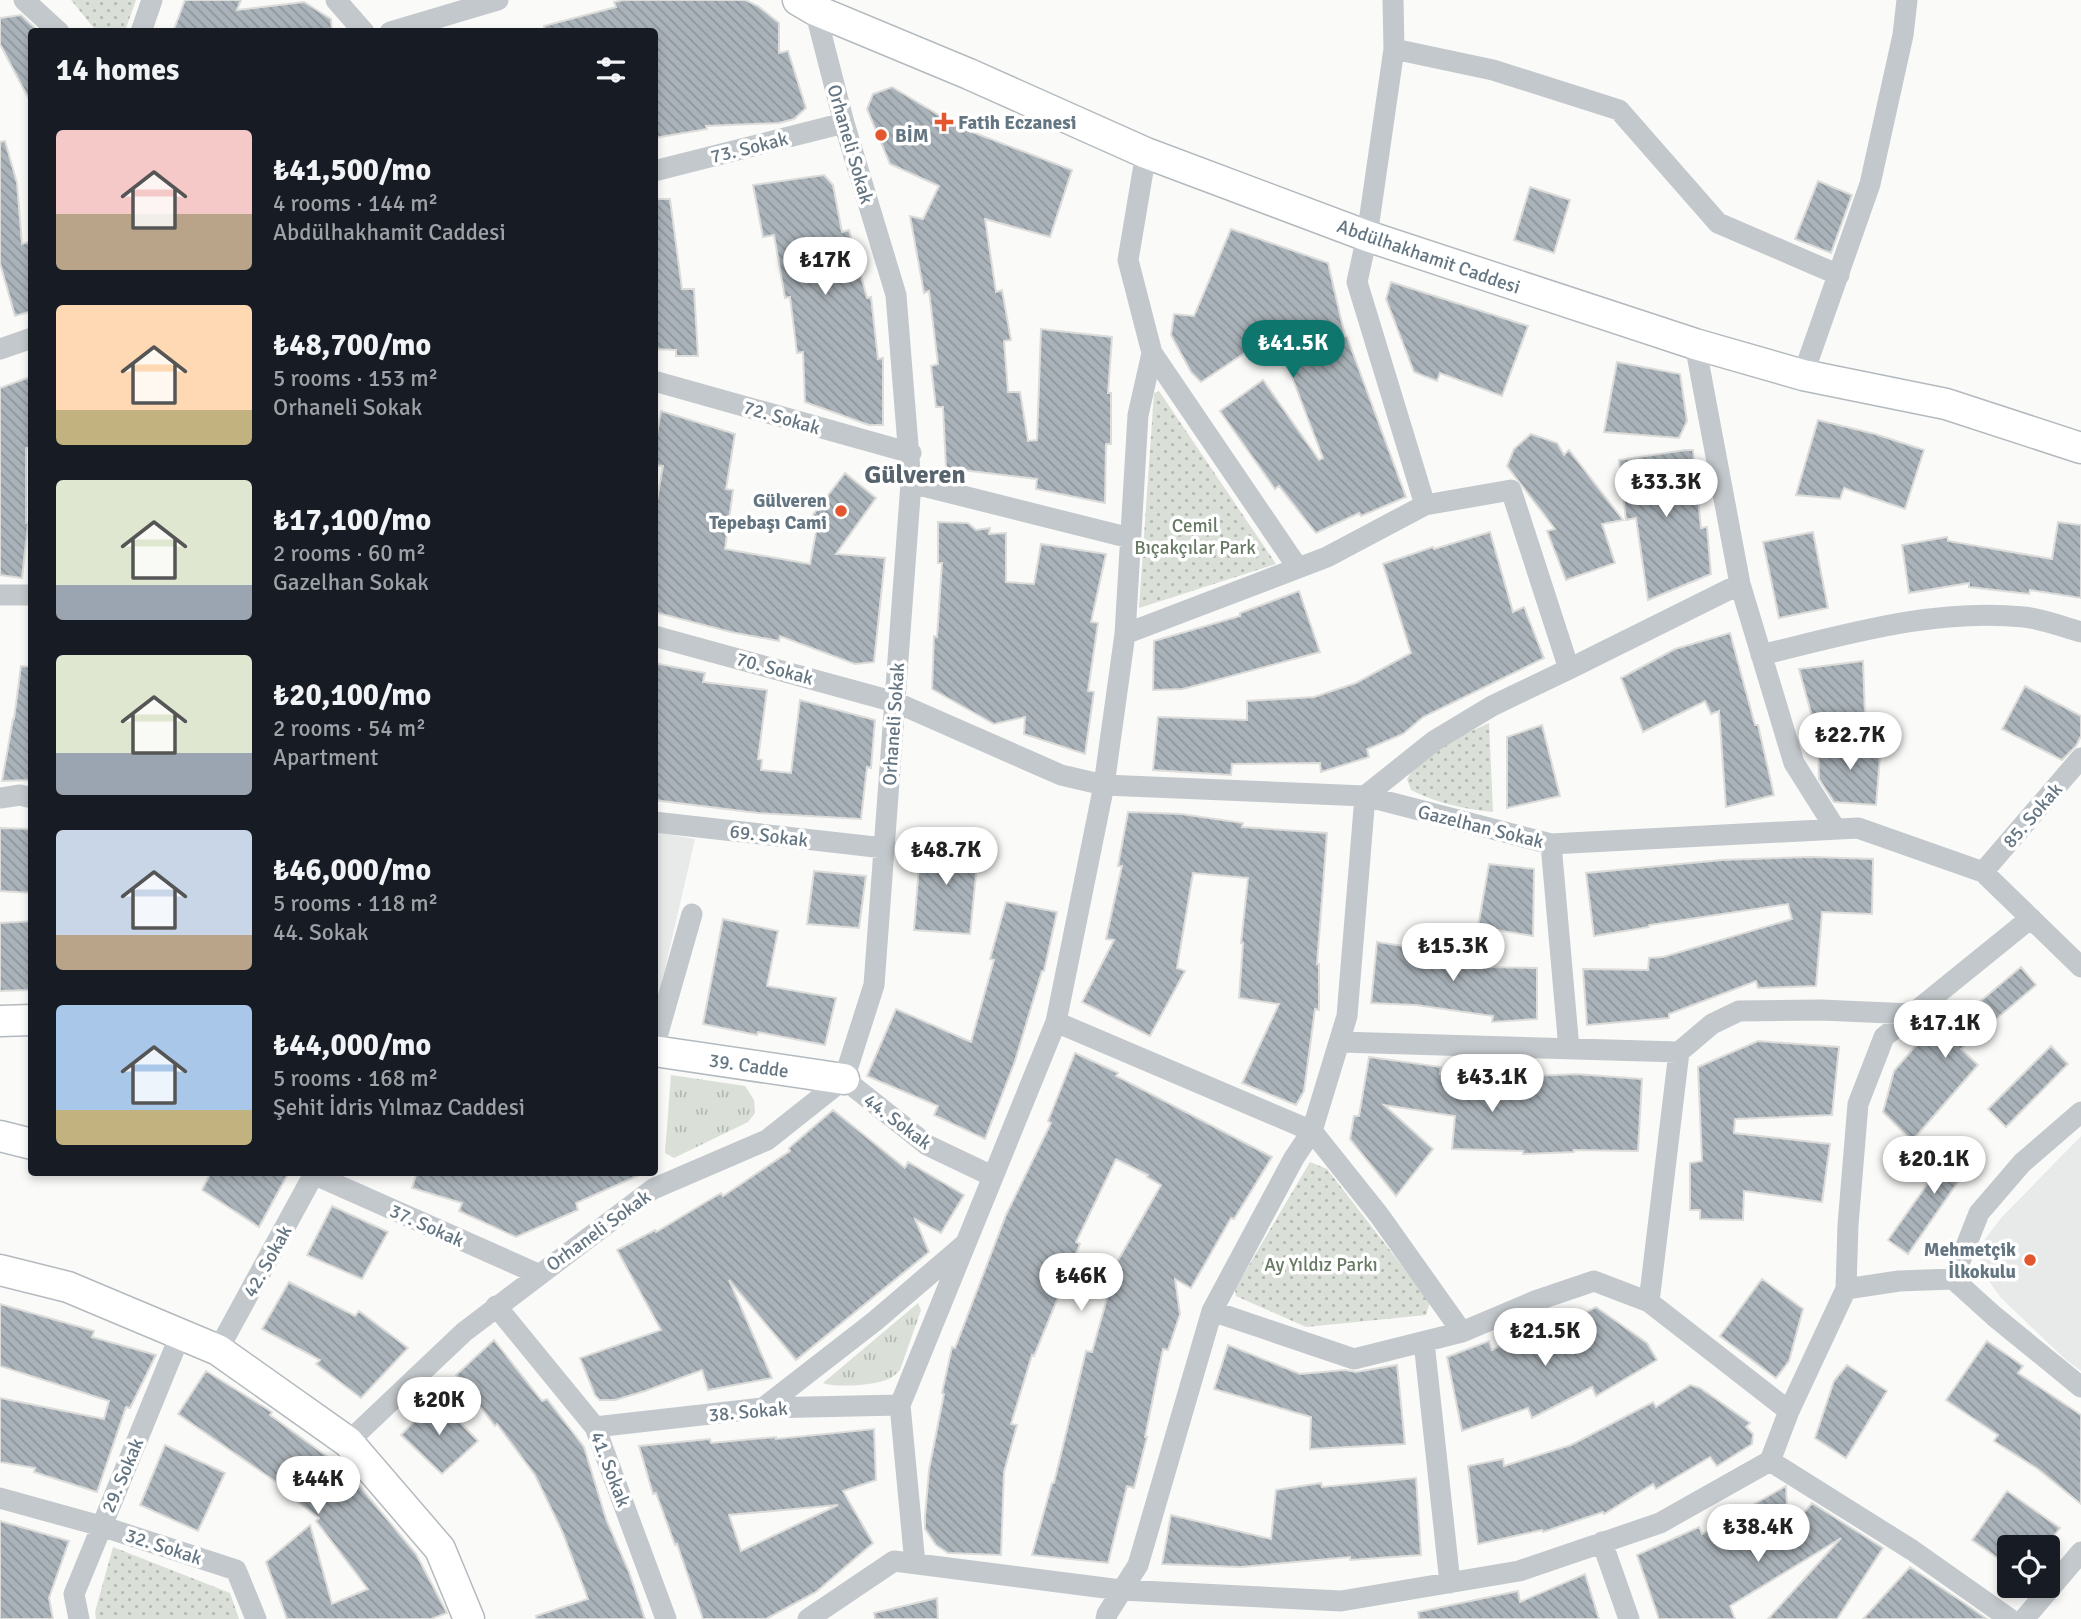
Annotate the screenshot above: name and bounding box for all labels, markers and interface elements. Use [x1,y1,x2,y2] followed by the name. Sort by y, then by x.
[592,51,630,89] icon: filters
[56,52,179,89] text: 14 homes
[822,82,879,207] street label: Orhaneli Sokak
[958,111,1076,135] place label: Fatih Eczanesi
[936,114,952,130] marker: Fatih Eczanesi
[895,124,929,148] place label: BİM
[708,127,791,169] street label: 73. Sokak
[873,127,889,143] marker: BİM
[273,152,431,189] text: ₺41,500/mo
[112,158,196,242] icon: home
[273,189,438,218] text: 4 rooms · 144 m²
[1334,214,1523,300] street label: Abdülhakhamit Caddesi
[273,218,506,247] text: Abdülhakhamit Caddesi
[784,238,866,297] pin: ₺17K
[799,245,851,274] text: ₺17K
[1236,320,1350,380] pin: ₺41.5K
[273,327,431,364] text: ₺48,700/mo
[1258,328,1328,357] text: ₺41.5K
[112,333,196,417] icon: home
[273,364,438,393] text: 5 rooms · 153 m²
[273,393,422,422] text: Orhaneli Sokak
[741,396,823,440] street label: 72. Sokak
[864,459,966,491] district label: Gülveren
[1609,460,1723,519] pin: ₺33.3K
[1631,467,1701,496] text: ₺33.3K
[709,489,827,535] place label: Gülveren Tepebaşı Cami
[273,502,431,539] text: ₺17,100/mo
[833,503,849,519] marker: Gülveren Tepebaşı Cami
[112,508,196,592] icon: home
[1134,514,1256,560] park label: Cemil Bıçakçılar Park
[273,539,426,568] text: 2 rooms · 60 m²
[273,568,429,597] text: Gazelhan Sokak
[734,647,816,691] street label: 70. Sokak
[878,661,910,786] street label: Orhaneli Sokak
[273,677,431,714] text: ₺20,100/mo
[112,683,196,767] icon: home
[1793,712,1907,772] pin: ₺22.7K
[273,714,426,743] text: 2 rooms · 54 m²
[1815,720,1885,749] text: ₺22.7K
[273,743,378,772] text: Apartment
[1998,778,2068,853] street label: 85. Sokak
[1415,800,1547,854] street label: Gazelhan Sokak
[728,819,810,853] street label: 69. Sokak
[889,828,1003,887] pin: ₺48.7K
[911,835,981,864] text: ₺48.7K
[273,852,431,889] text: ₺46,000/mo
[112,858,196,942] icon: home
[273,889,438,918] text: 5 rooms · 118 m²
[273,918,368,947] text: 44. Sokak
[1396,923,1510,983] pin: ₺15.3K
[1418,931,1488,960] text: ₺15.3K
[1888,1000,2002,1060] pin: ₺17.1K
[1910,1008,1980,1037] text: ₺17.1K
[273,1027,431,1064] text: ₺44,000/mo
[112,1033,196,1117] icon: home
[707,1049,790,1083] street label: 39. Cadde
[1435,1054,1549,1114] pin: ₺43.1K
[1457,1062,1527,1091] text: ₺43.1K
[273,1064,438,1093] text: 5 rooms · 168 m²
[859,1088,936,1155] street label: 44. Sokak
[273,1093,525,1122] text: Şehit İdris Yılmaz Caddesi
[1877,1136,1991,1196] pin: ₺20.1K
[1899,1144,1969,1173] text: ₺20.1K
[542,1185,656,1277] street label: Orhaneli Sokak
[386,1199,468,1253] street label: 37. Sokak
[238,1221,298,1302] street label: 42. Sokak
[1924,1238,2016,1284] place label: Mehmetçik İlkokulu
[2022,1252,2038,1268] marker: Mehmetçik İlkokulu
[1264,1253,1378,1277] park label: Ay Yıldız Parkı
[1040,1254,1122,1313] pin: ₺46K
[1055,1261,1107,1290] text: ₺46K
[1488,1308,1602,1368] pin: ₺21.5K
[1510,1316,1580,1345] text: ₺21.5K
[398,1378,480,1437] pin: ₺20K
[413,1385,465,1414] text: ₺20K
[708,1397,789,1427] street label: 38. Sokak
[585,1428,636,1511] street label: 41. Sokak
[96,1434,150,1516] street label: 29. Sokak
[277,1456,359,1516] pin: ₺44K
[292,1464,344,1493] text: ₺44K
[1701,1504,1815,1564] pin: ₺38.4K
[1723,1512,1793,1541] text: ₺38.4K
[122,1523,205,1571] street label: 32. Sokak
[1997,1535,2060,1598] map controls
[1997,1535,2060,1598] button: locate

